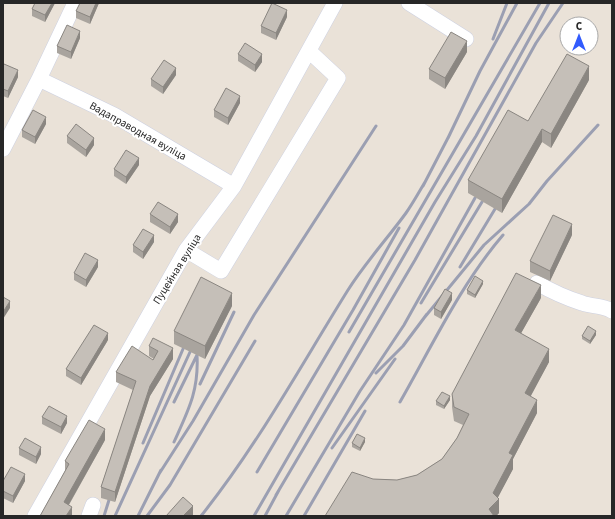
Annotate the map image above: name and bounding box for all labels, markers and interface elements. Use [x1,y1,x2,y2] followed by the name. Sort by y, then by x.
[559,16,599,56] north arrow
[576,19,583,34] text: С
[87,98,189,164] street label: Вадаправодная вуліца
[149,231,205,307] street label: Пуцейная вуліца

